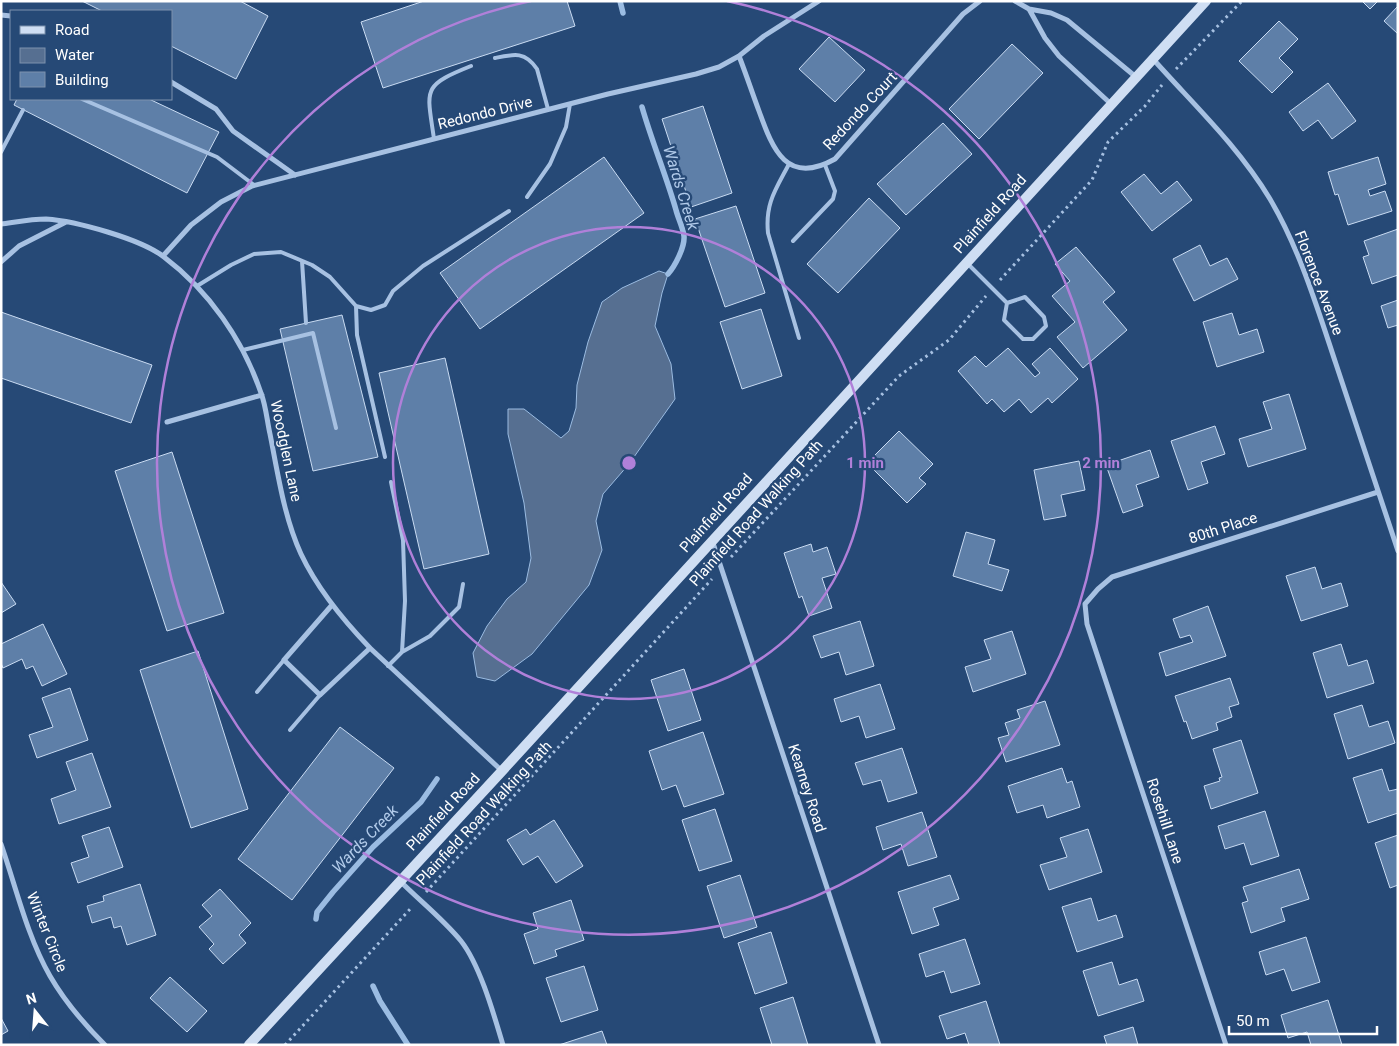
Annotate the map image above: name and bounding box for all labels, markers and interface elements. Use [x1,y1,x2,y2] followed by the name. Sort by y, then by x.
[10,10,172,100] legend
[55,21,89,39] text: Road
[55,46,94,64] text: Water
[819,68,901,154] street label: Redondo Court
[55,71,109,89] text: Building
[436,93,534,133] street label: Redondo Drive
[659,143,703,234] water label: Wards Creek
[950,171,1030,257] street label: Plainfield Road
[1291,228,1347,338] street label: Florence Avenue
[266,399,306,503] street label: Woodglen Lane
[686,436,826,590] street label: Plainfield Road Walking Path
[620,454,638,472] centre of rings
[846,454,884,472] text: 1 min
[1082,454,1120,472] text: 2 min
[676,470,756,556] street label: Plainfield Road
[1187,508,1260,548] street label: 80th Place
[412,737,556,889] street label: Plainfield Road Walking Path
[784,742,830,834] street label: Kearney Road
[402,769,484,855] street label: Plainfield Road
[1143,776,1187,866] street label: Rosehill Lane
[328,800,403,877] water label: Wards Creek
[23,889,71,975] street label: Winter Circle
[10,986,60,1036] north arrow
[24,989,38,1008] text: N
[1229,1004,1376,1036] scale bar
[1236,1012,1270,1030] text: 50 m

